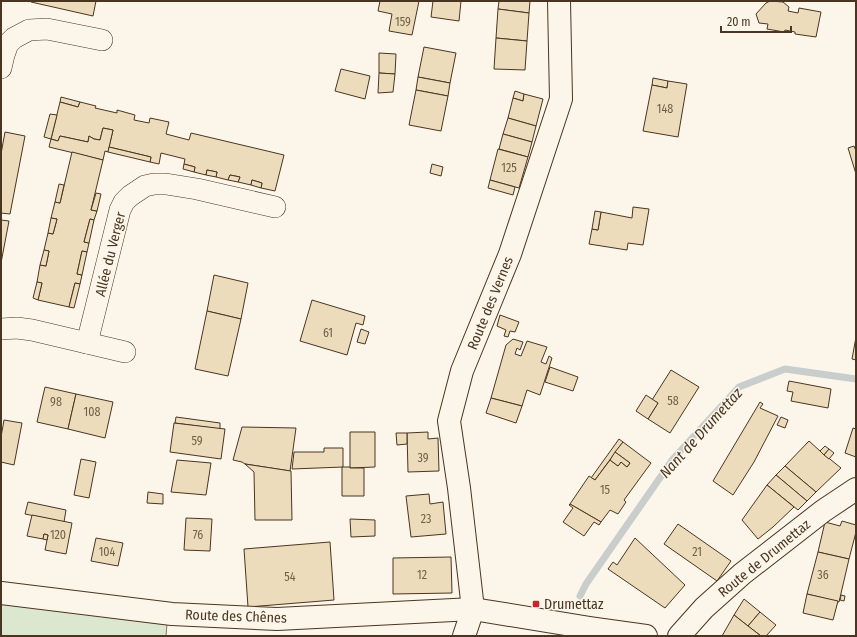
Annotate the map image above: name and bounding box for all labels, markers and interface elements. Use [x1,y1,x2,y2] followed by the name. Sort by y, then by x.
[721,8,791,34] scale bar
[395,15,411,29] house number: 159
[727,15,751,29] text: 20 m
[657,102,673,116] house number: 148
[501,161,517,175] house number: 125
[92,210,129,298] street label: Allée du Verger
[464,254,517,352] street label: Route des Vernes
[323,326,333,340] house number: 61
[656,384,746,482] water label: Nant de Drumettaz
[667,394,679,408] house number: 58
[50,395,62,409] house number: 98
[84,405,100,419] house number: 108
[191,434,203,448] house number: 59
[417,451,429,465] house number: 39
[600,483,611,497] house number: 15
[421,512,431,526] house number: 23
[715,516,814,601] street label: Route de Drumettaz
[50,528,66,542] house number: 120
[193,528,203,542] house number: 76
[99,545,116,559] house number: 104
[692,545,702,559] house number: 21
[417,568,427,582] house number: 12
[817,568,829,582] house number: 36
[284,570,296,584] house number: 54
[544,596,604,613] place label: Drumettaz
[531,599,541,609] marker: Drumettaz
[185,606,287,627] street label: Route des Chênes

